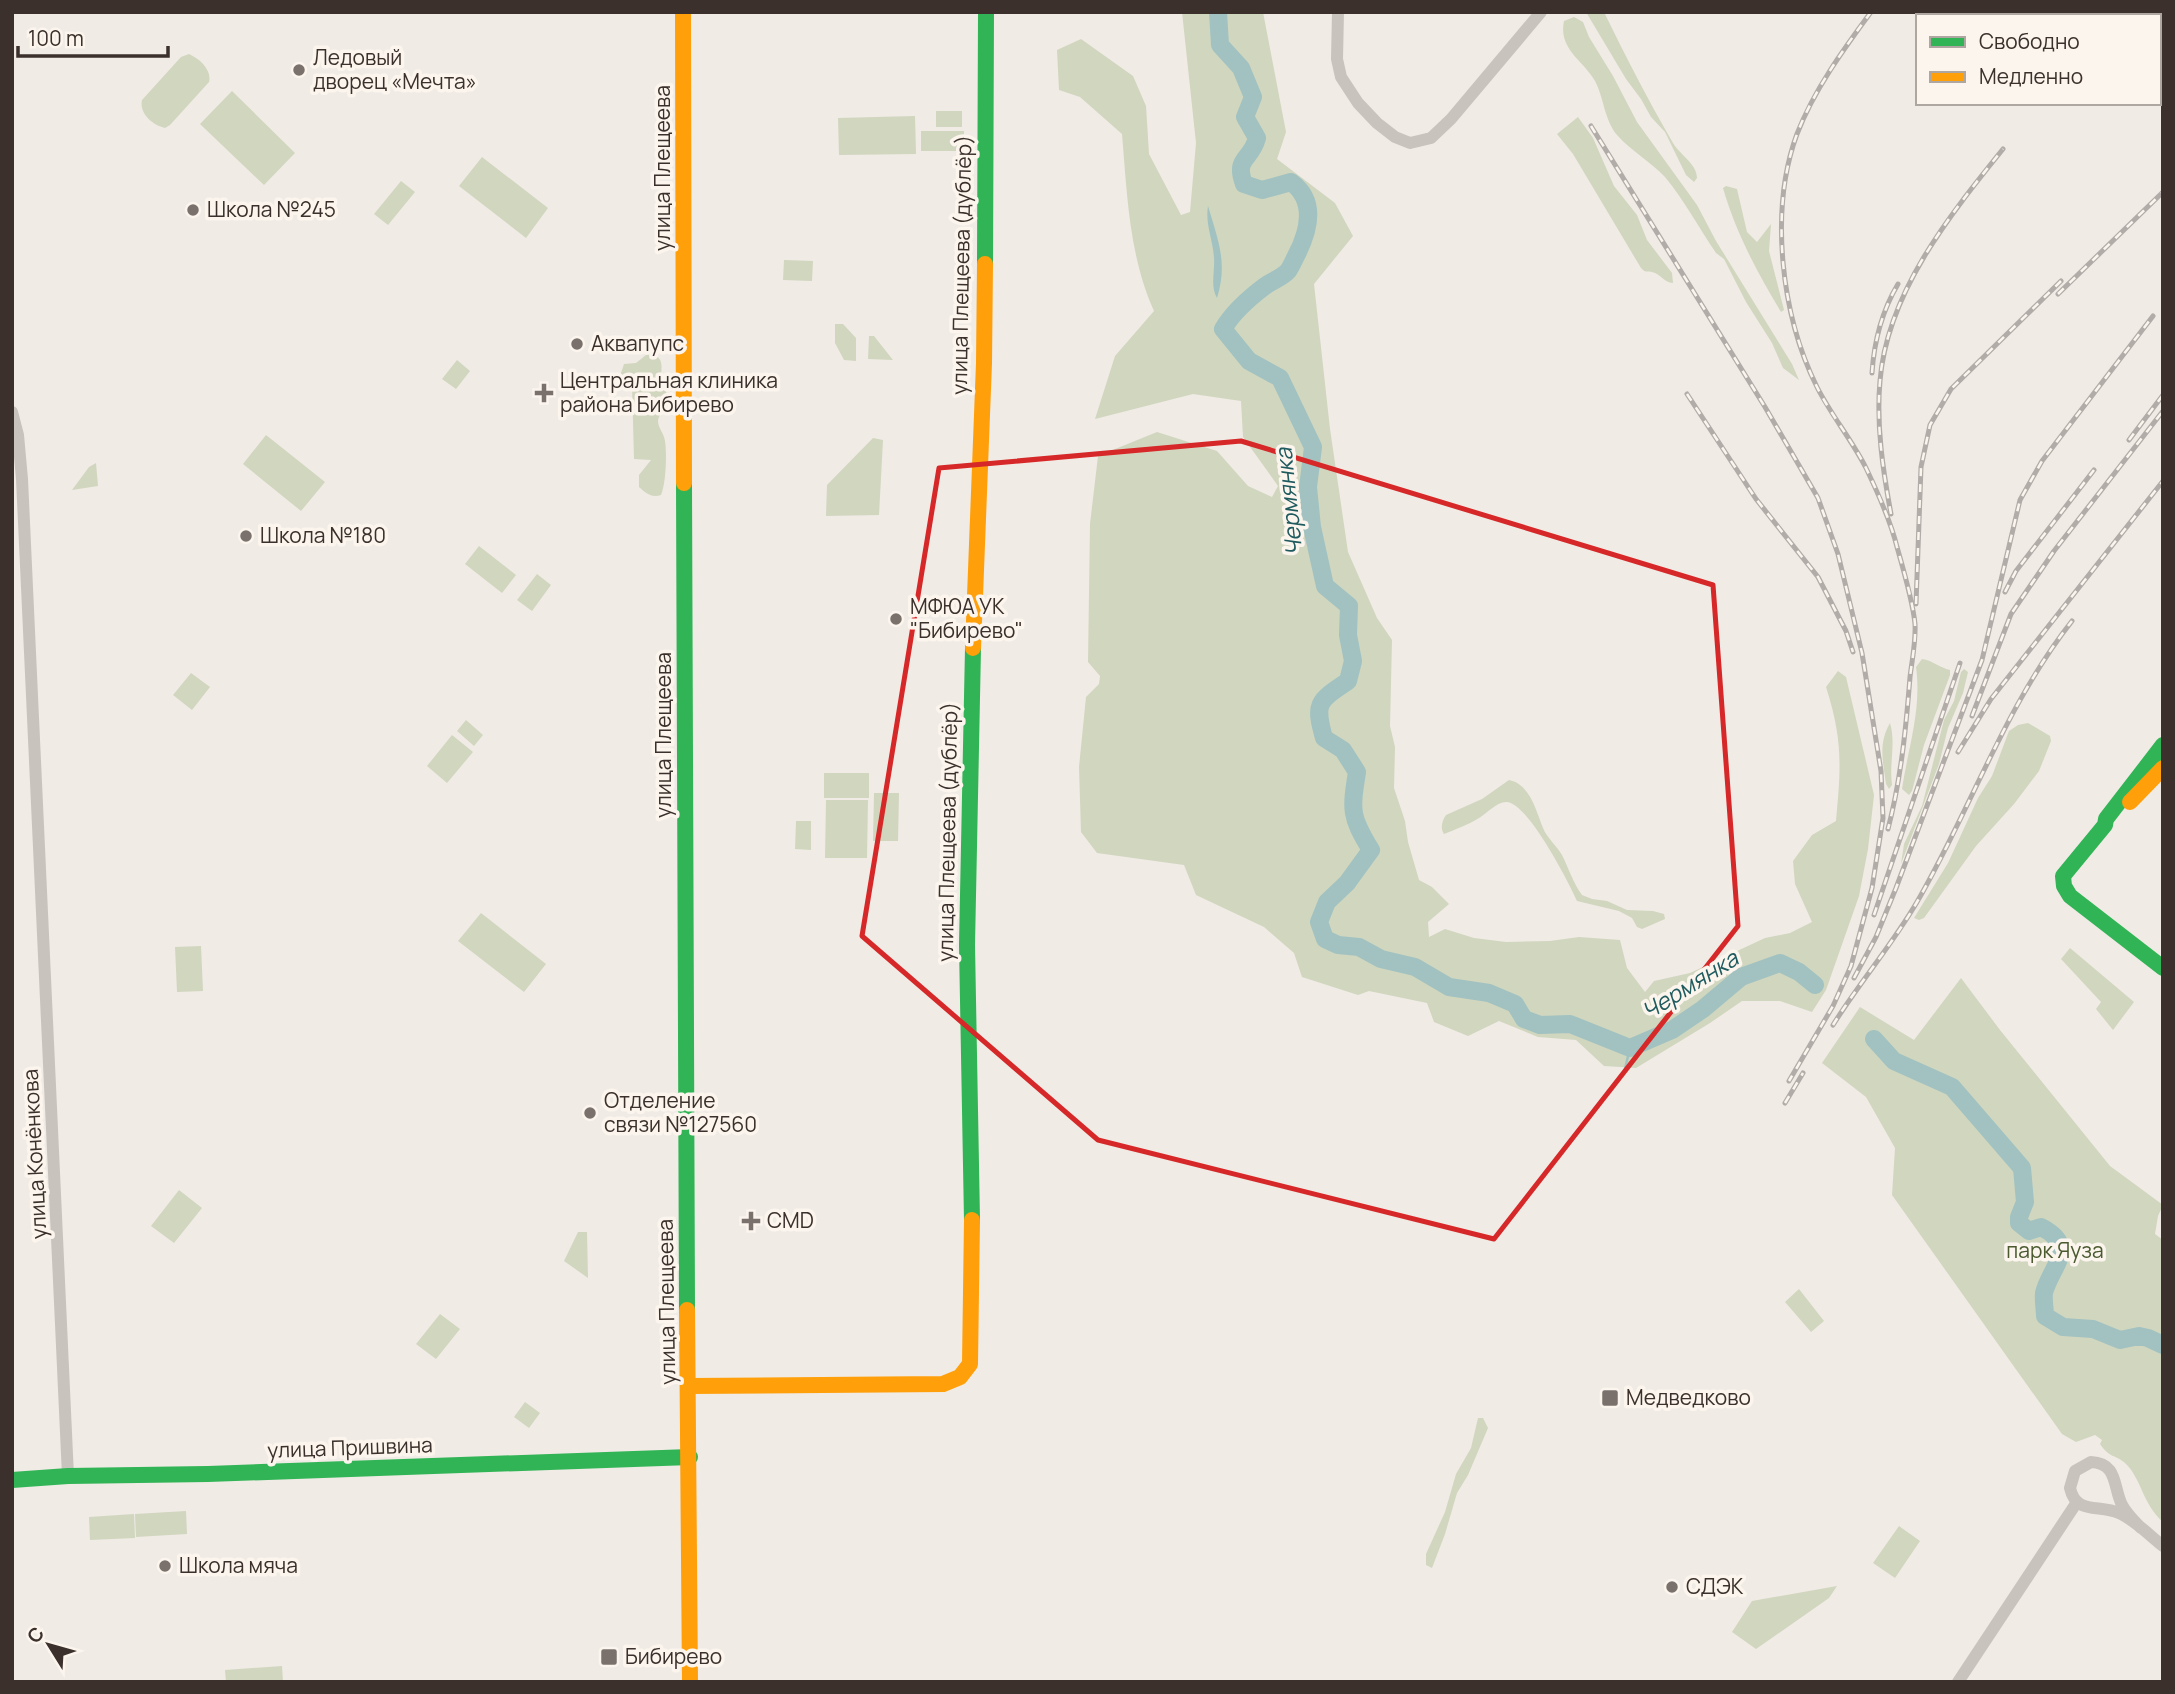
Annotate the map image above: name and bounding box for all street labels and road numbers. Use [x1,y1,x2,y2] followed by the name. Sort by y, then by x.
[648,85,676,251] street label: улица Плещеева
[945,135,977,395] street label: улица Плещеева (дублёр)
[649,652,677,818] street label: улица Плещеева
[931,702,963,962] street label: улица Плещеева (дублёр)
[16,1068,52,1240] street label: улица Конёнкова
[651,1219,681,1385] street label: улица Плещеева
[267,1430,433,1464] street label: улица Пришвина

